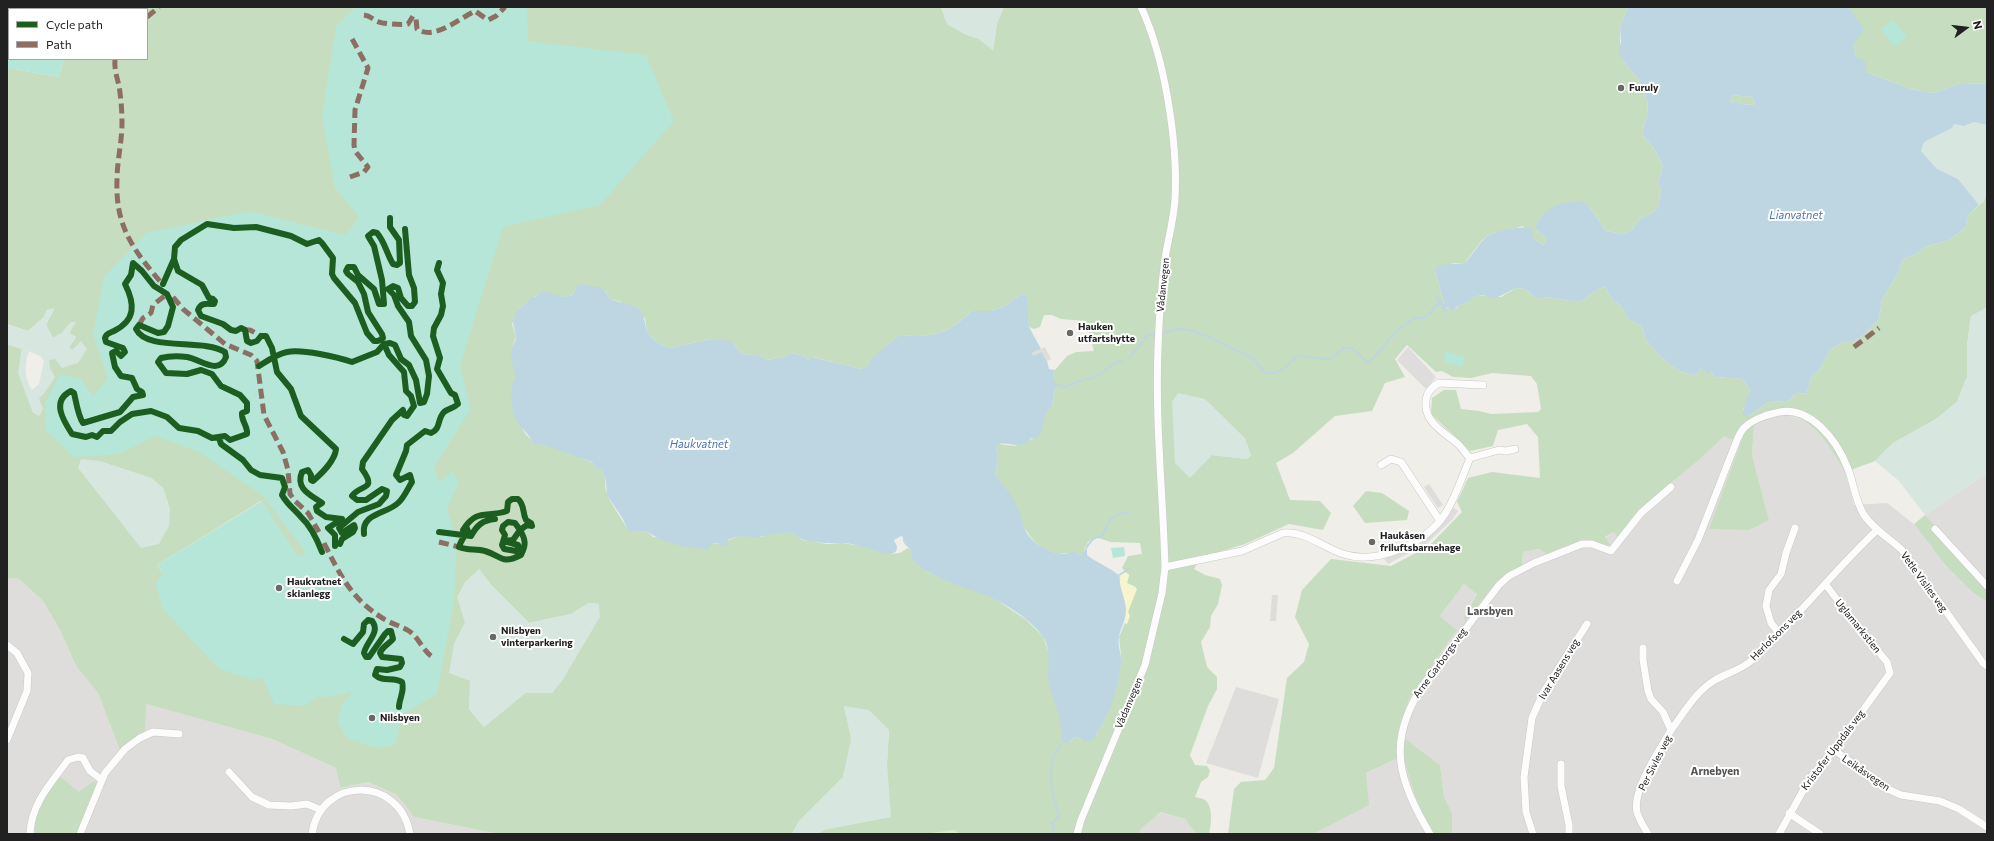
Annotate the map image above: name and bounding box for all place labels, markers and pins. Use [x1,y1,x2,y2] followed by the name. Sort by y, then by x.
[1629,82,1658,94] place label: Furuly
[1616,83,1626,93] marker: Furuly
[1078,321,1135,344] place label: Hauken utfartshytte
[1065,328,1075,338] marker: Hauken utfartshytte
[1380,530,1460,554] place label: Haukåsen friluftsbarnehage
[1367,537,1377,547] marker: Haukåsen friluftsbarnehage
[287,576,341,600] place label: Haukvatnet skianlegg
[274,583,284,593] marker: Haukvatnet skianlegg
[501,625,573,648] place label: Nilsbyen vinterparkering
[488,632,498,642] marker: Nilsbyen vinterparkering
[380,712,420,724] place label: Nilsbyen
[367,713,377,723] marker: Nilsbyen

